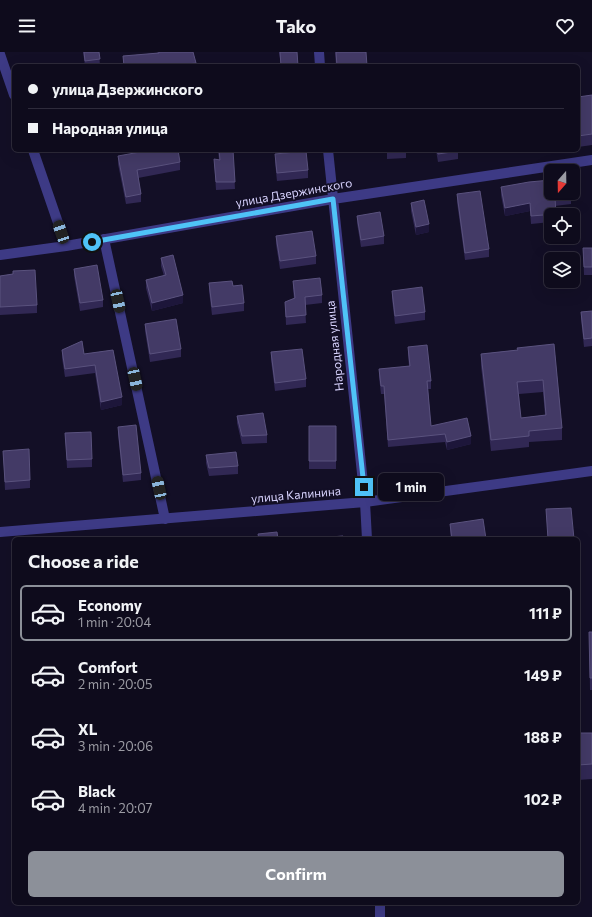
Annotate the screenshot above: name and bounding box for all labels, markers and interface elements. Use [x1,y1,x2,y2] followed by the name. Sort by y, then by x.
[16,15,38,37] icon: menu
[276,15,316,37] text: Tako
[554,15,576,37] icon: heart
[52,80,203,98] text: улица Дзержинского
[52,119,168,137] text: Народная улица
[544,164,580,200] north arrow
[544,164,580,288] map controls
[234,175,353,209] street label: улица Дзержинского
[544,208,580,244] button: locate
[51,219,71,245] car
[83,233,101,251] route start
[544,252,580,288] button: layers
[110,288,126,314] car
[322,300,346,392] street label: Народная улица
[127,366,143,392] car
[378,473,444,501] callout: 1 min
[151,475,167,501] car
[355,478,373,496] route end
[396,479,426,495] text: 1 min
[250,483,341,505] street label: улица Калинина
[28,550,139,572] text: Choose a ride
[30,595,66,631] icon: car
[78,596,142,614] text: Economy
[529,604,562,622] text: 111 ₽
[78,614,151,630] text: 1 min · 20:04
[30,657,66,693] icon: car
[78,658,138,676] text: Comfort
[524,666,562,684] text: 149 ₽
[78,676,153,692] text: 2 min · 20:05
[30,719,66,755] icon: car
[78,720,97,738] text: XL
[524,728,562,746] text: 188 ₽
[78,738,153,754] text: 3 min · 20:06
[30,781,66,817] icon: car
[78,782,116,800] text: Black
[524,790,562,808] text: 102 ₽
[78,800,153,816] text: 4 min · 20:07
[28,851,564,897] button: Confirm

